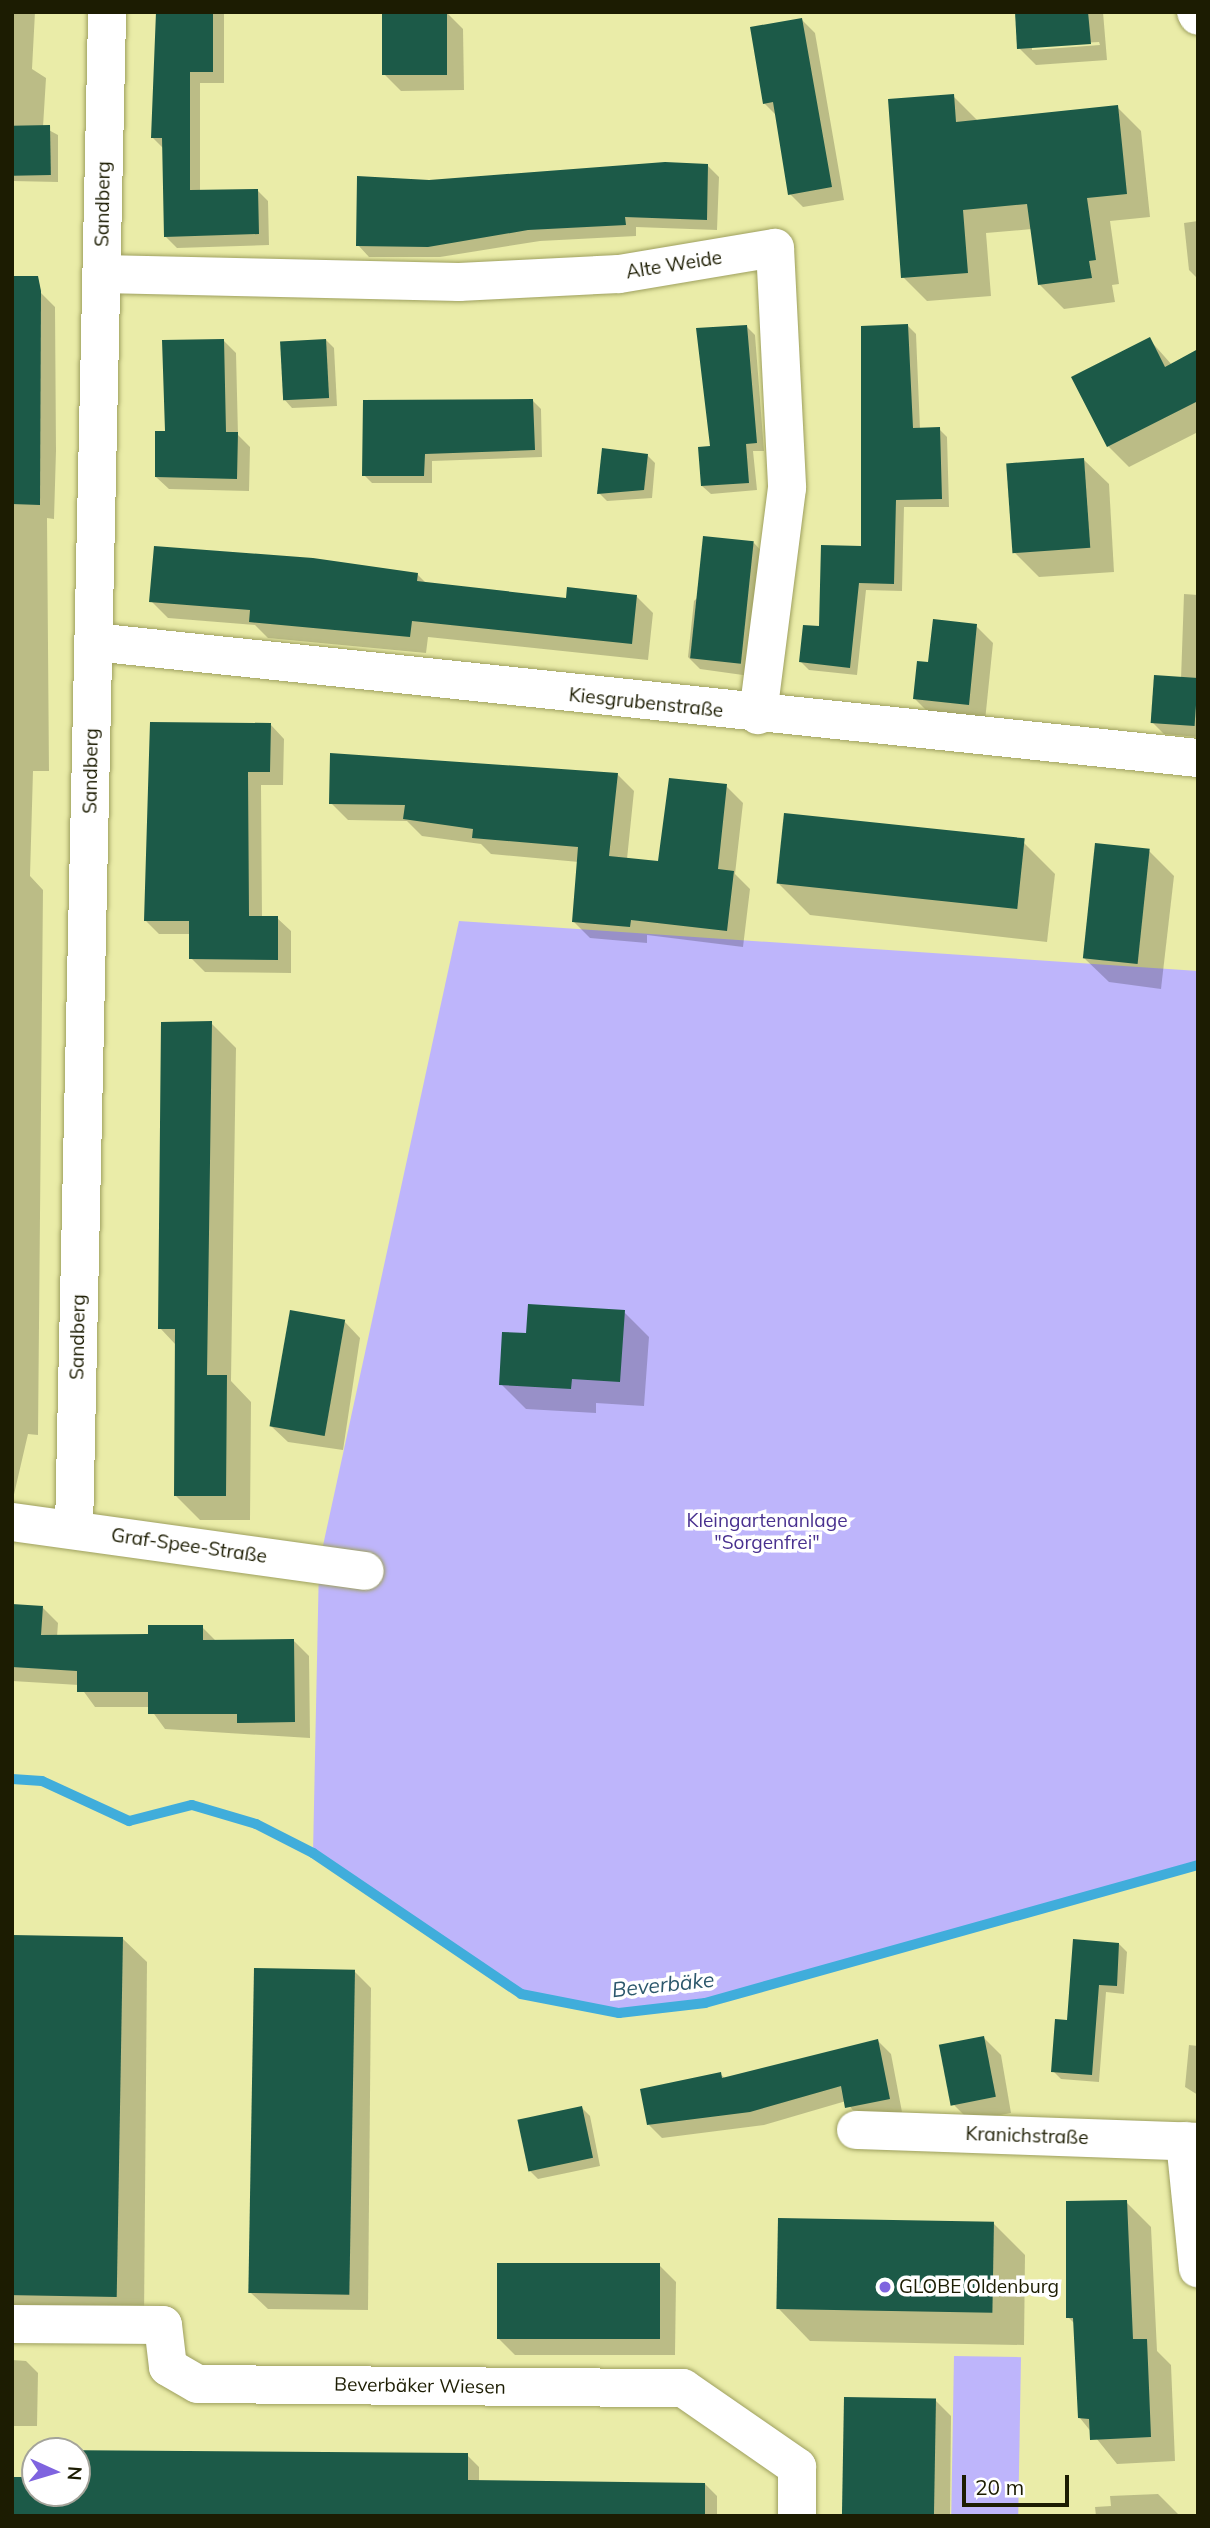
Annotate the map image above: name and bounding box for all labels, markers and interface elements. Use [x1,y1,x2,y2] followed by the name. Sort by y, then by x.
[91,161,115,247] street label: Sandberg
[624,246,724,284] street label: Alte Weide
[568,684,724,722] street label: Kiesgrubenstraße
[79,728,103,814] street label: Sandberg
[66,1294,90,1380] street label: Sandberg
[686,1510,848,1554] park label: Kleingartenanlage "Sorgenfrei"
[110,1524,268,1568] street label: Graf-Spee-Straße
[611,1966,715,2002] water label: Beverbäke
[965,2122,1089,2150] street label: Kranichstraße
[899,2276,1059,2298] place label: GLOBE Oldenburg
[877,2279,893,2295] marker: GLOBE Oldenburg
[334,2373,506,2399] street label: Beverbäker Wiesen
[21,2437,91,2507] north arrow
[965,2462,1072,2506] scale bar
[62,2465,87,2481] text: N
[975,2474,1024,2500] text: 20 m

